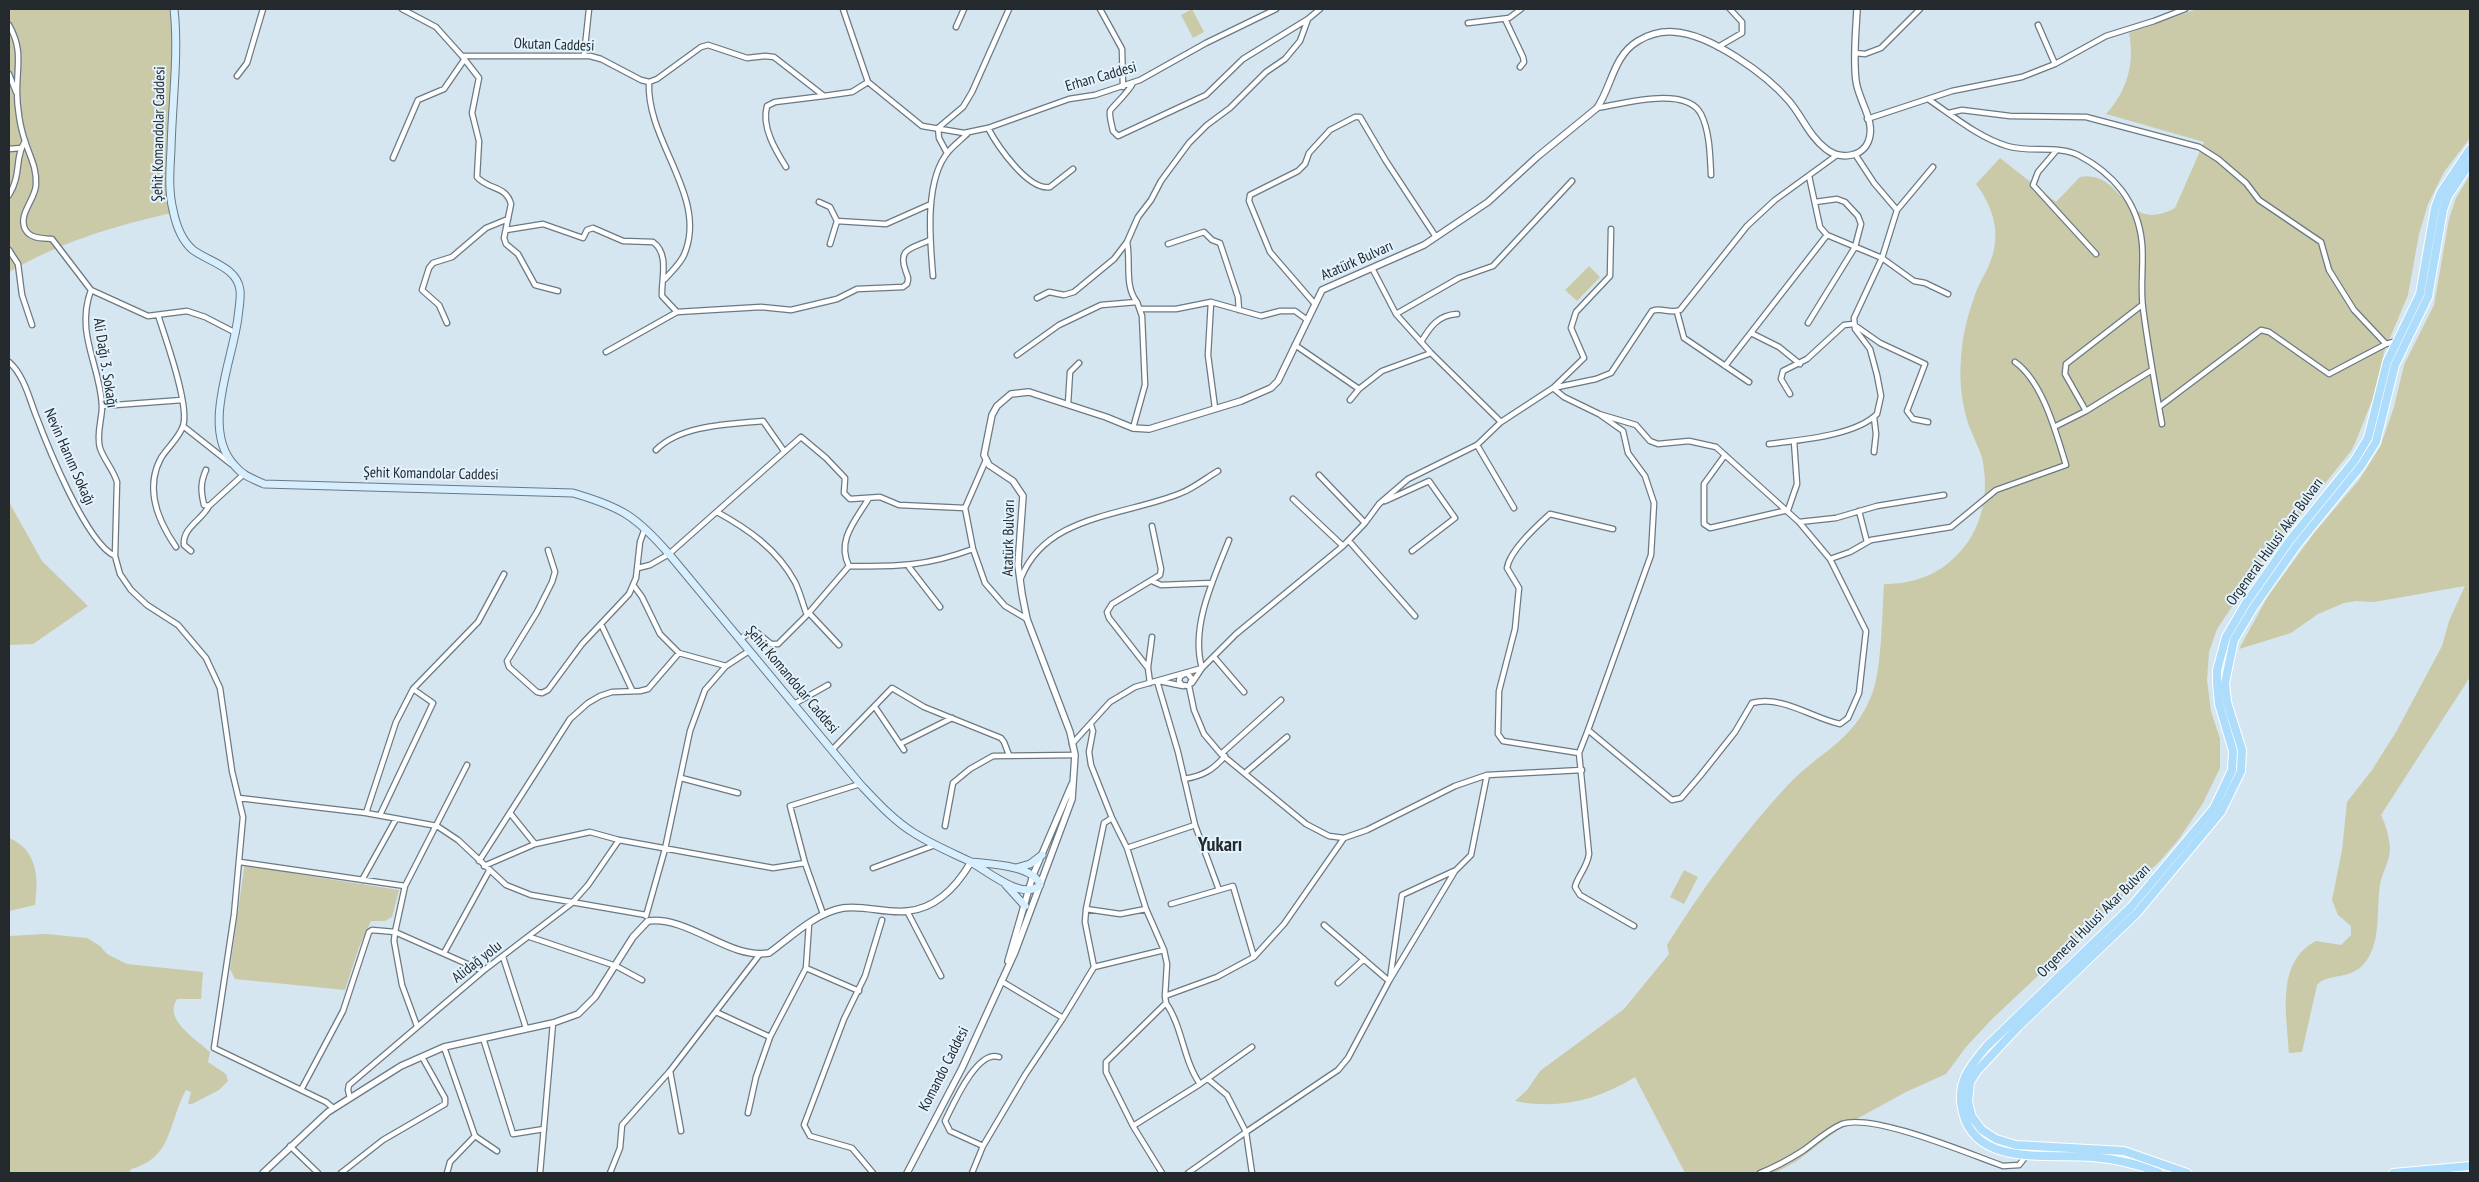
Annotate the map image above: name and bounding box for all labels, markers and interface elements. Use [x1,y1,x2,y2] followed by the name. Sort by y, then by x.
[513,35,595,55] street label: Okutan Caddesi
[1063,58,1139,96] street label: Erhan Caddesi
[149,66,169,202] street label: Şehit Komandolar Caddesi
[1318,237,1396,285] street label: Atatürk Bulvarı
[89,317,121,409] street label: Ali Dağı 3. Sokağı
[40,406,98,508] street label: Nevin Hanım Sokağı
[363,464,499,484] street label: Şehit Komandolar Caddesi
[2223,475,2327,609] street label: Orgeneral Hulusi Akar Bulvarı
[999,499,1019,577] street label: Atatürk Bulvarı
[742,622,842,738] street label: Şehit Komandolar Caddesi
[1198,833,1242,857] district label: Yukarı
[2034,861,2154,981] street label: Orgeneral Hulusi Akar Bulvarı
[449,937,505,987] street label: Alidağ yolu
[915,1024,973,1114] street label: Komando Caddesi

